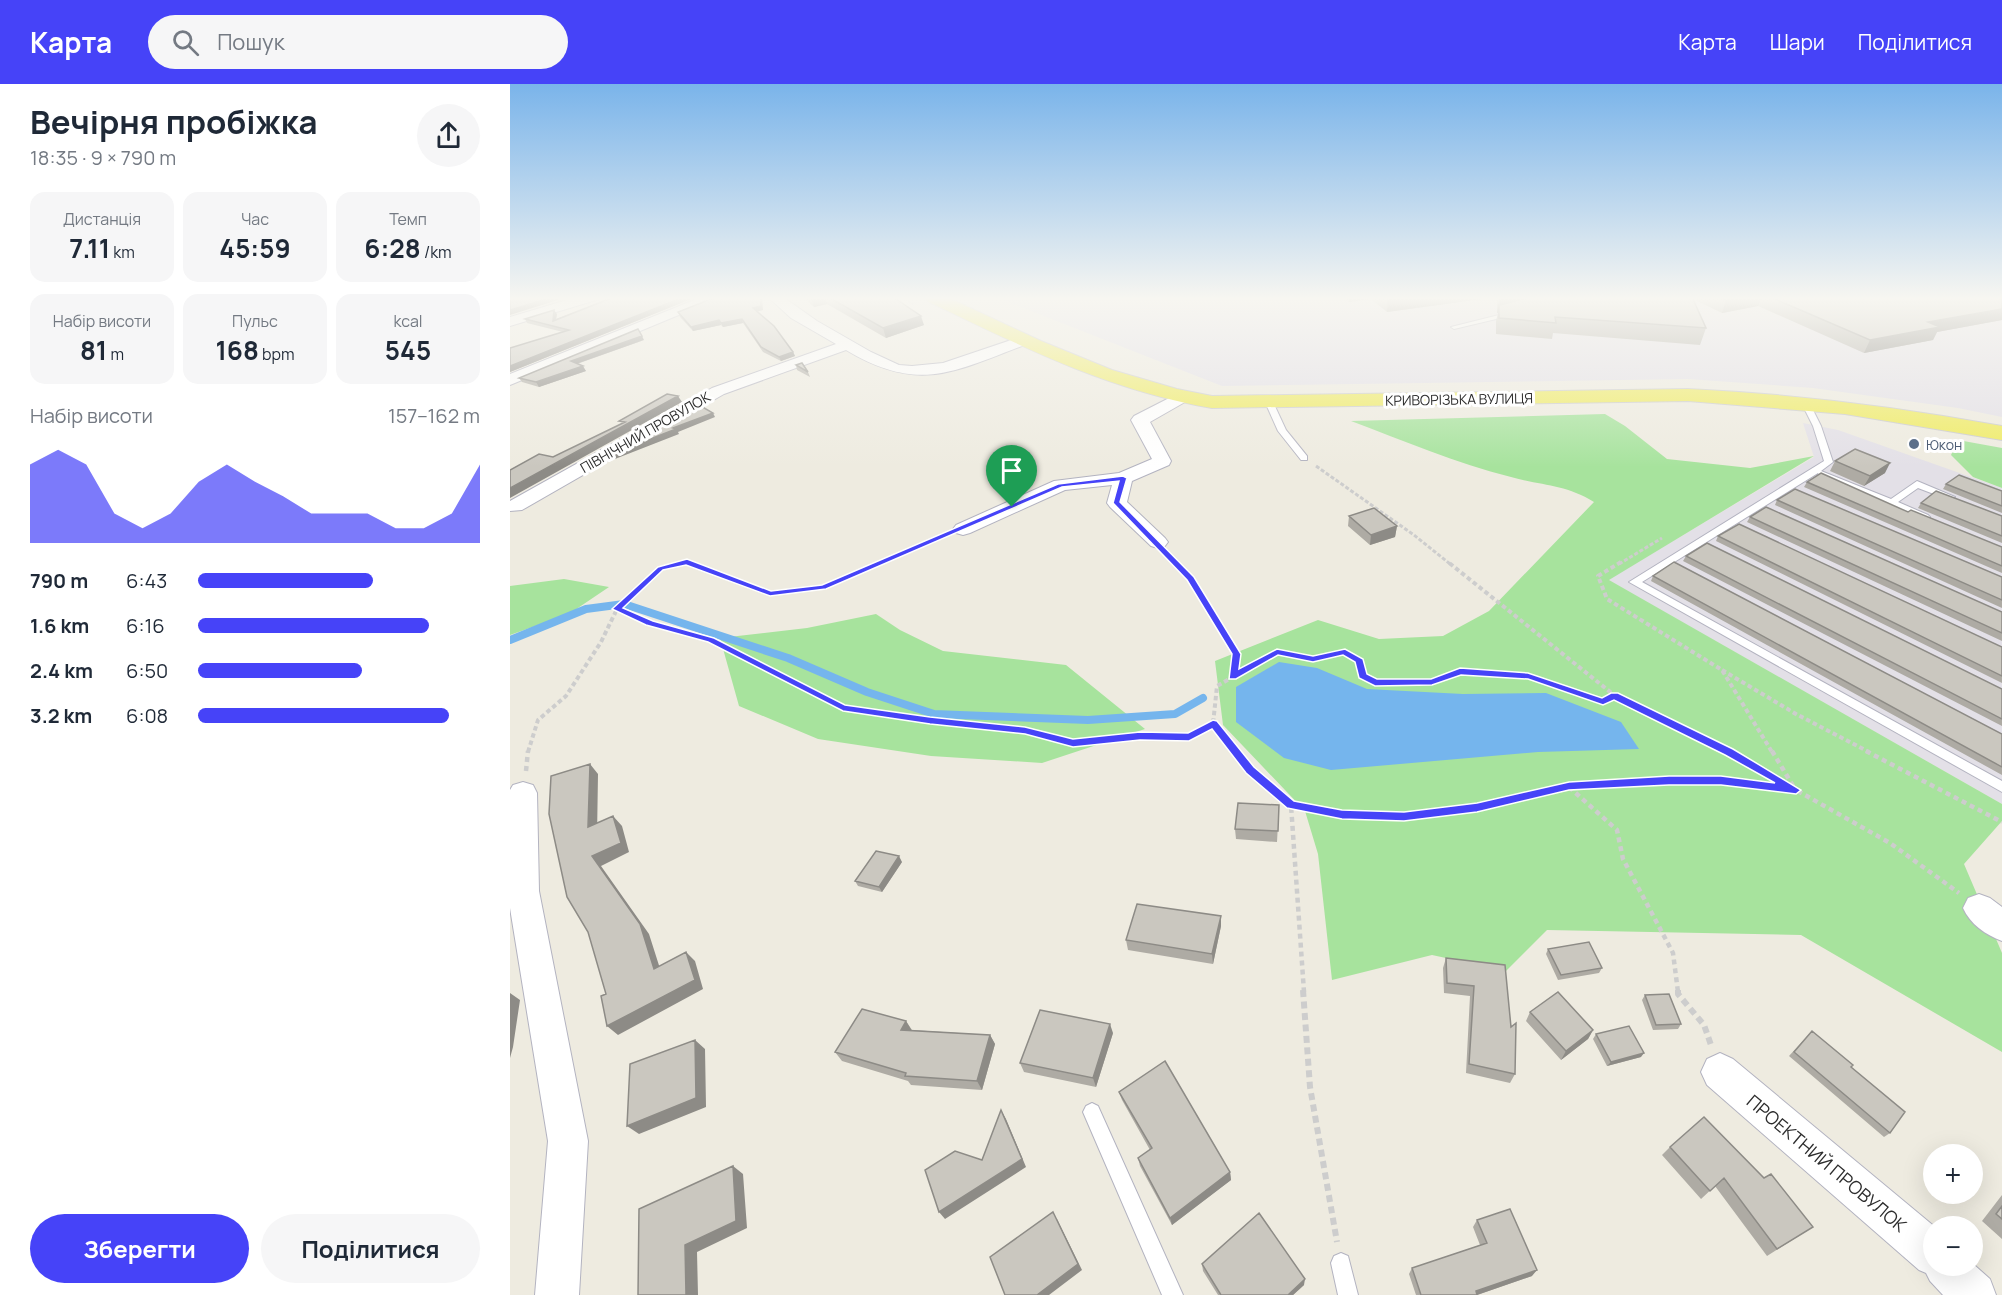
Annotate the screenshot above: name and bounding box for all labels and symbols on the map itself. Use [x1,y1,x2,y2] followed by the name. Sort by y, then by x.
[576,387,714,477] street label: ПІВНІЧНИЙ ПРОВУЛОК
[1385,388,1533,410] street label: КРИВОРІЗЬКА ВУЛИЦЯ
[1926,435,1962,454] place label: Юкон
[1907,437,1921,451] marker: Юкон
[986,445,1037,507] pin
[1742,1089,1912,1237] street label: ПРОЕКТНИЙ ПРОВУЛОК

